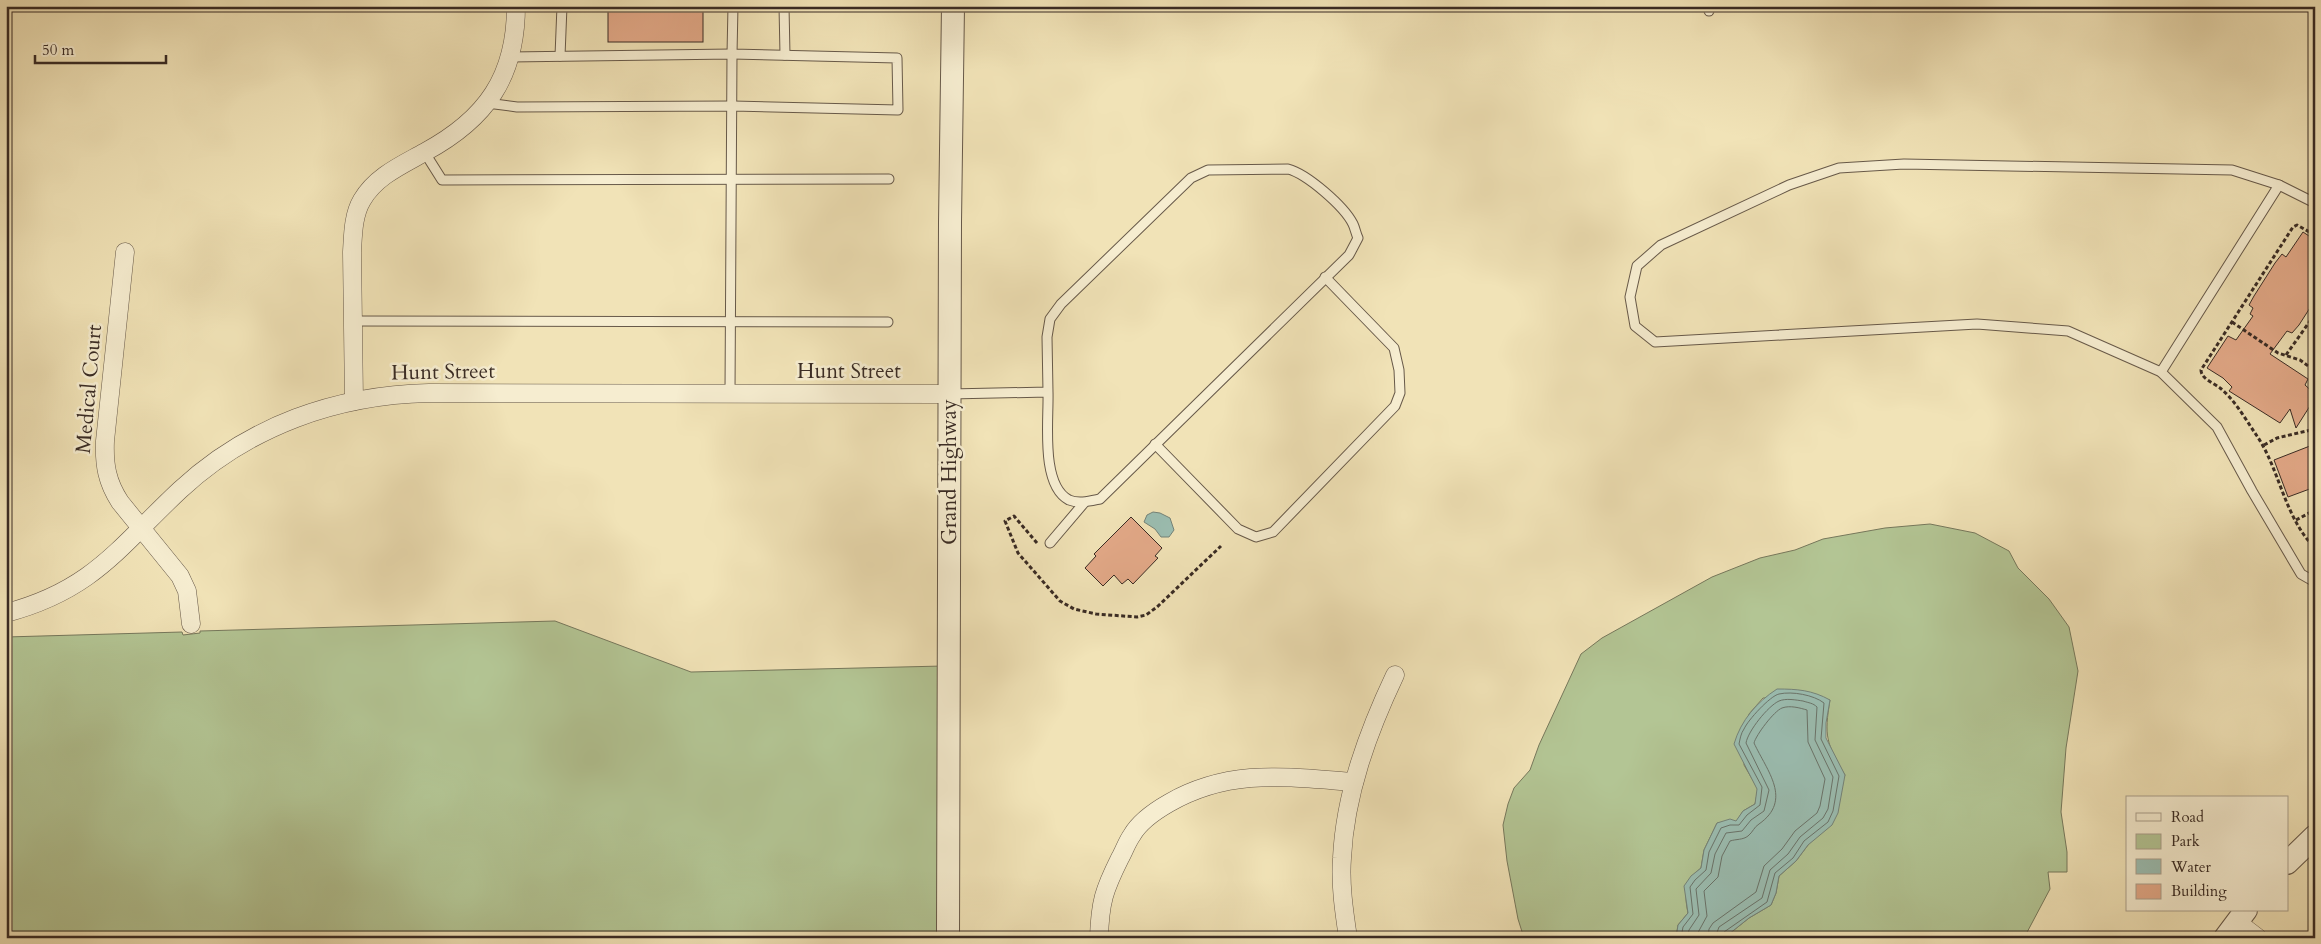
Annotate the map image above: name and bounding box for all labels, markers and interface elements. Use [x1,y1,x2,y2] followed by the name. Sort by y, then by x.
[35,32,166,64] scale bar
[42,40,74,60] text: 50 m
[69,323,109,455] street label: Medical Court
[391,357,496,387] street label: Hunt Street
[797,357,901,386] street label: Hunt Street
[935,399,964,545] street label: Grand Highway
[2126,796,2288,912] legend
[2171,807,2204,827] text: Road
[2171,831,2200,851] text: Park
[2170,857,2212,877] text: Water
[2171,881,2227,901] text: Building

